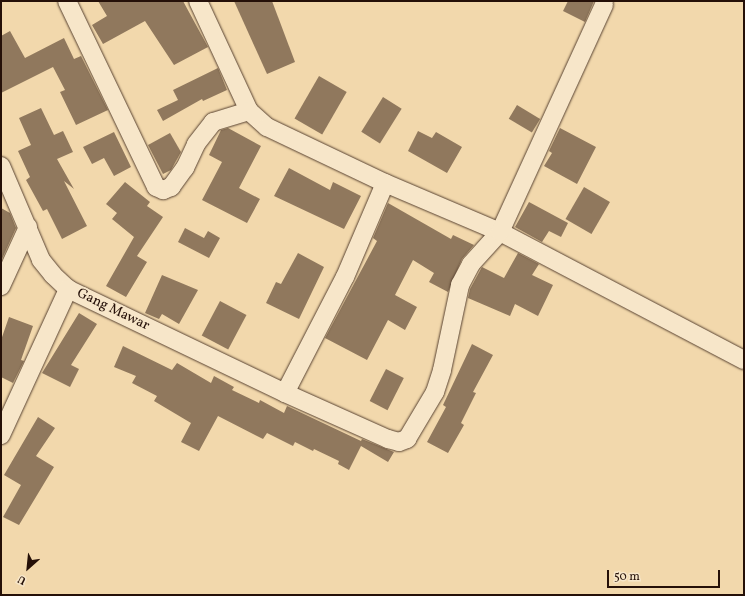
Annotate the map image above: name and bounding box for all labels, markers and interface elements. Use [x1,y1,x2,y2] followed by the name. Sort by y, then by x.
[74,285,152,335] street label: Gang Mawar
[8,548,48,588] north arrow
[609,562,722,588] scale bar
[614,569,640,585] text: 50 m
[16,571,29,588] text: U

